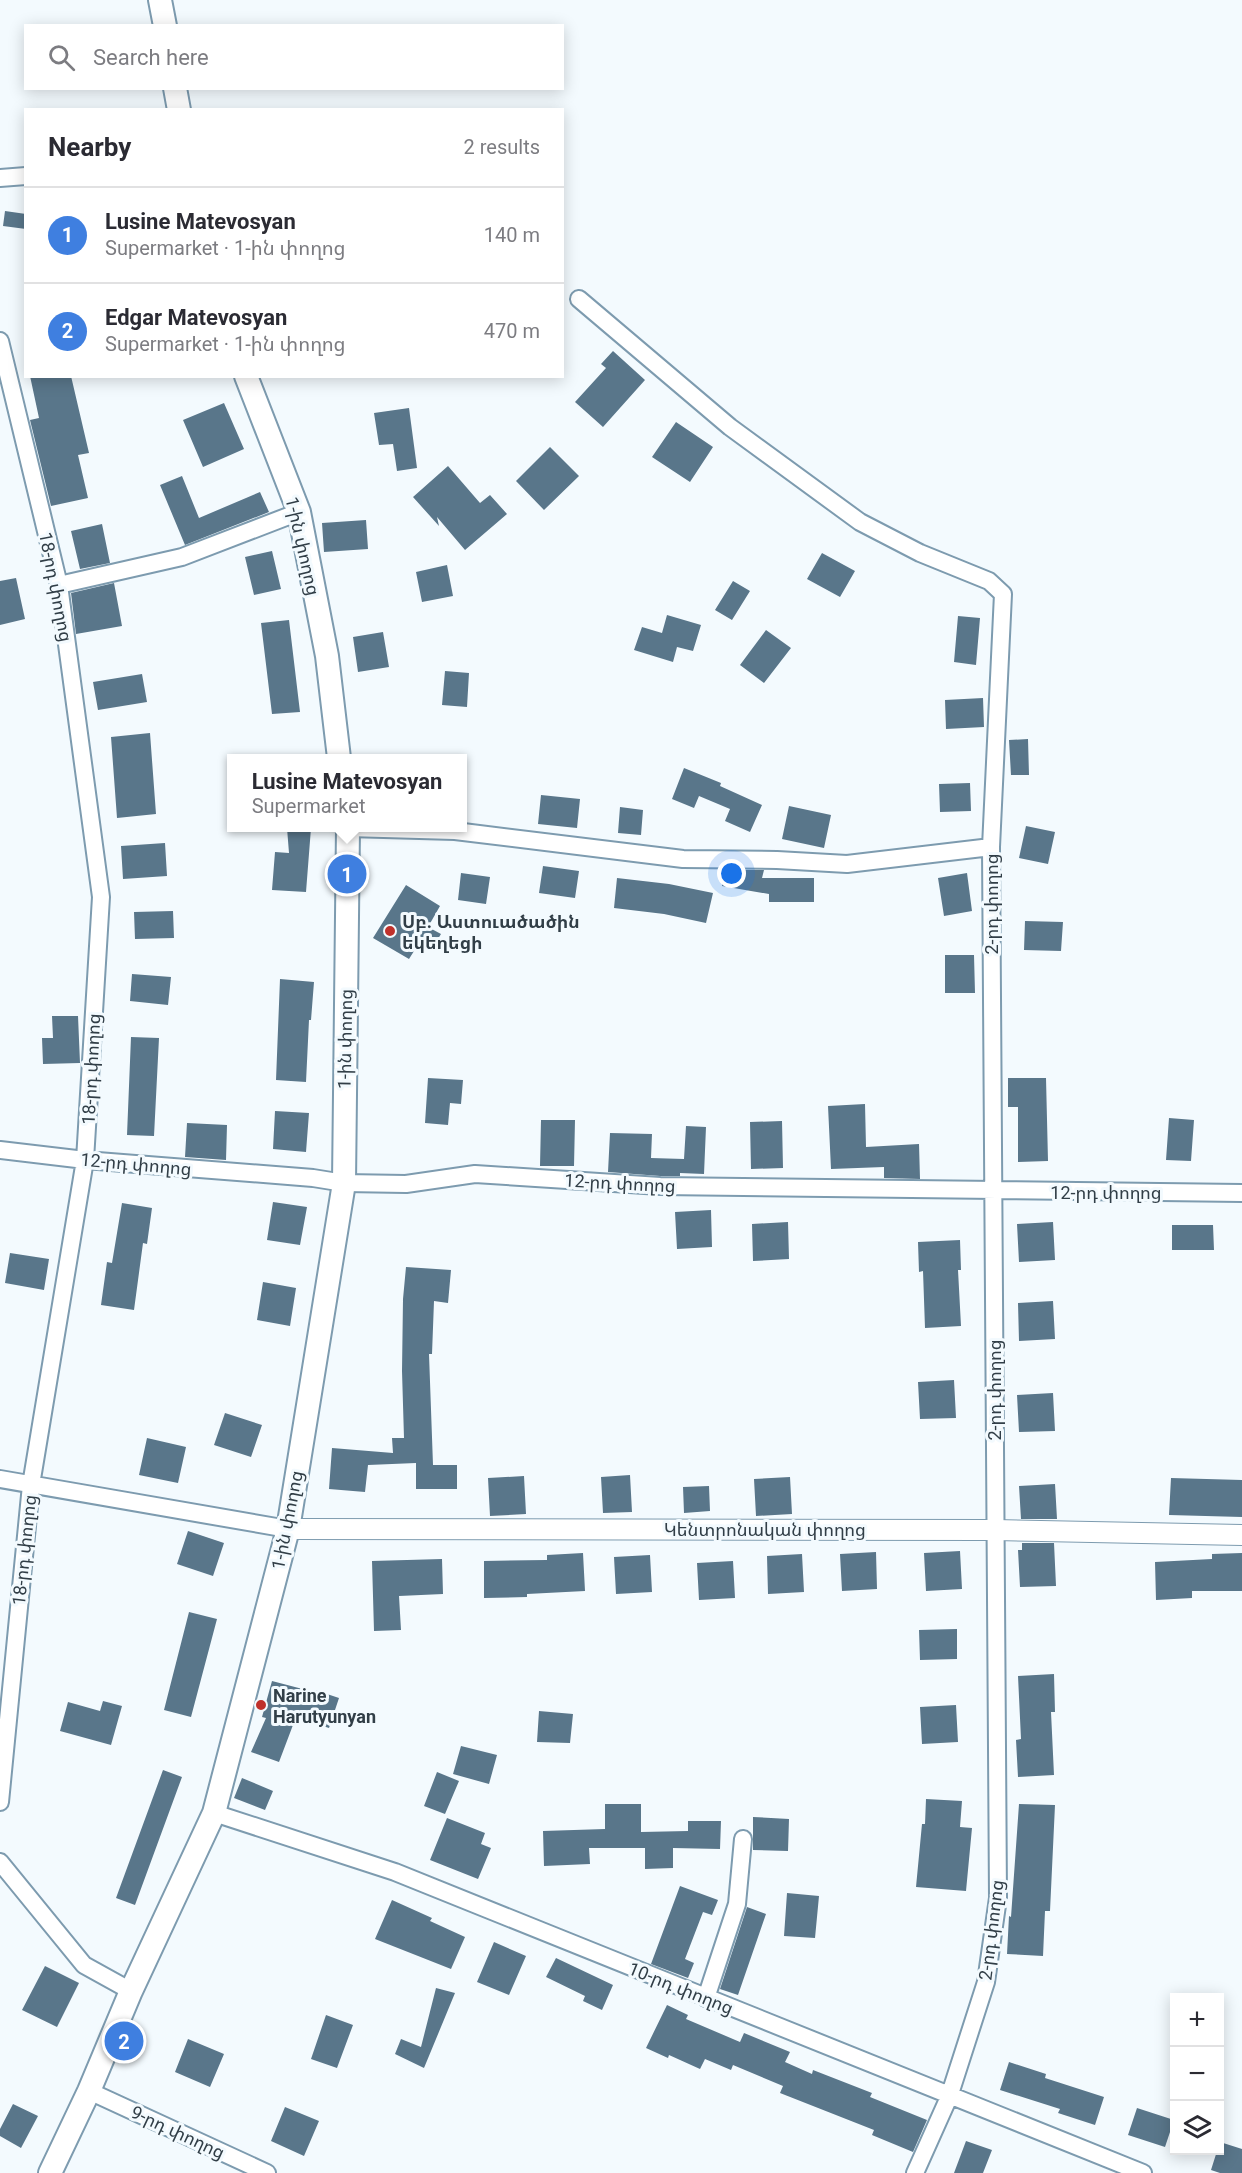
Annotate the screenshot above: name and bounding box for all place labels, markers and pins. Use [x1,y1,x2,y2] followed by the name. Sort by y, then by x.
[328,852,366,896] pin: 1
[402,911,580,953] place label: Սբ. Աստուածածին եկեղեցի
[383,924,397,938] marker: Սբ. Աստուածածին եկեղեցի
[273,1685,376,1727] place label: Narine Harutyunyan
[254,1698,268,1712] marker: Narine Harutyunyan
[104,2018,144,2064] pin: 2

